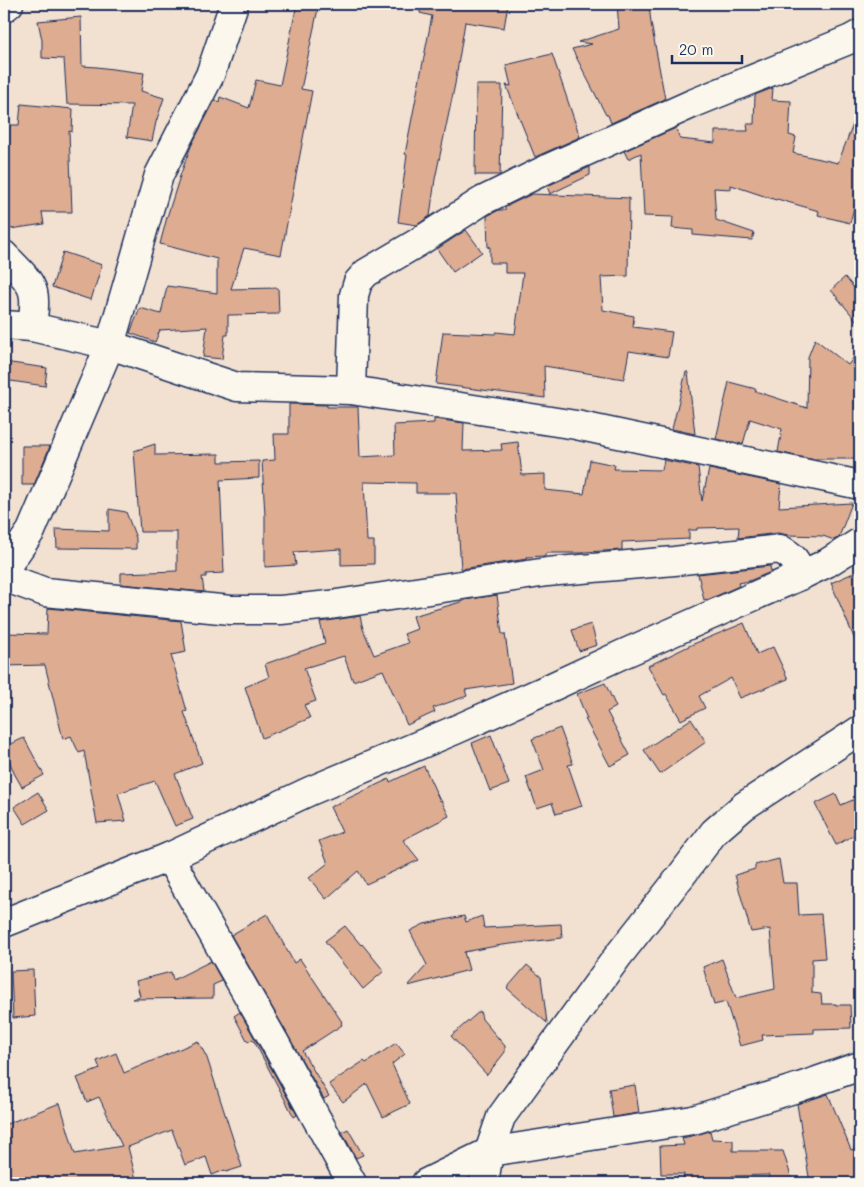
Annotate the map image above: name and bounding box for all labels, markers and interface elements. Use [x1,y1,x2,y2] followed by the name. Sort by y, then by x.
[672,32,742,64] scale bar
[679,39,713,59] text: 20 m

